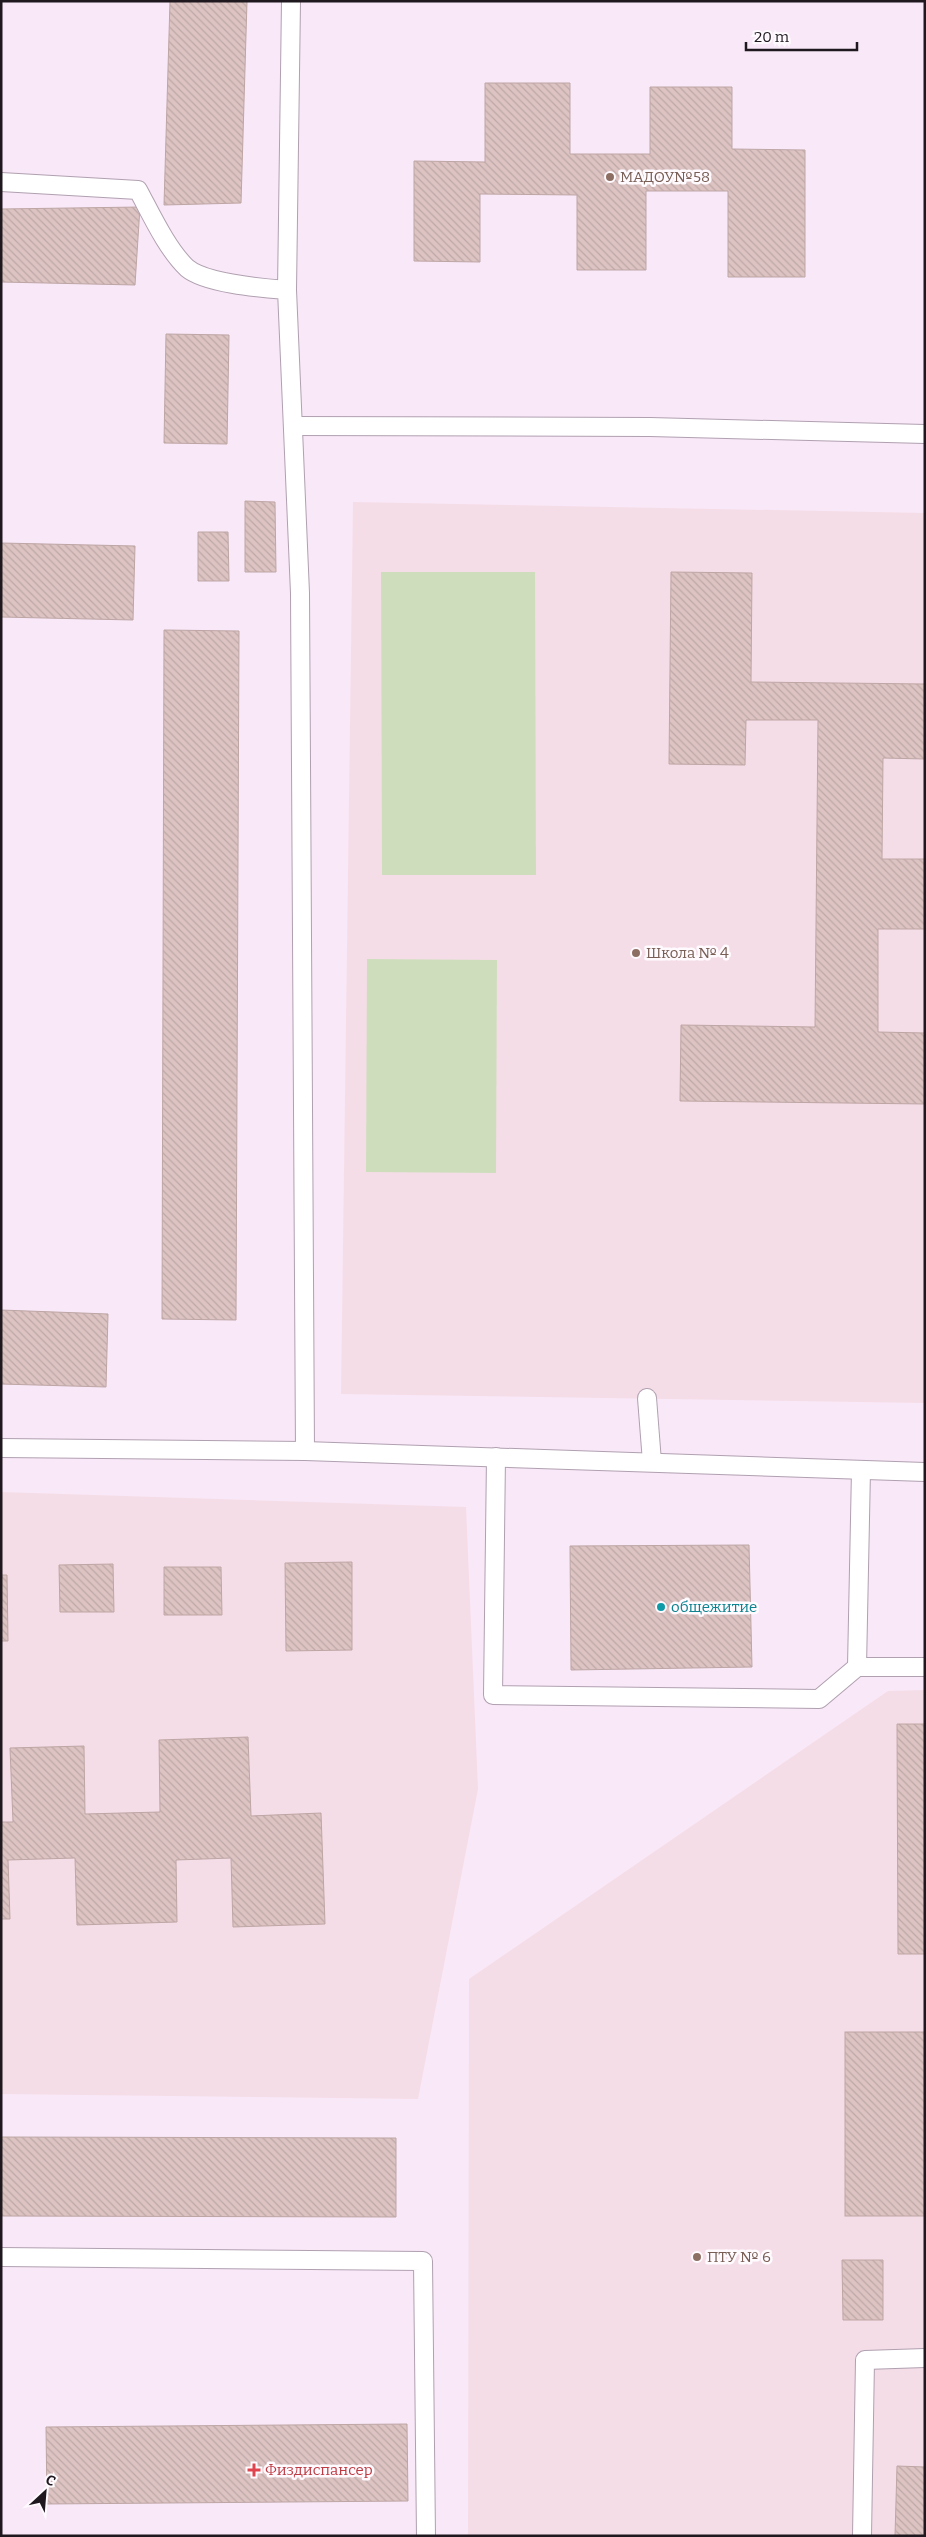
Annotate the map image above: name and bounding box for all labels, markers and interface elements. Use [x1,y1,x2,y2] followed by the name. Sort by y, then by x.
[746,20,857,52] scale bar
[754,28,790,46] text: 20 m
[620,168,710,186] place label: МАДОУ№58
[604,171,616,183] marker: МАДОУ№58
[646,944,729,962] place label: Школа № 4
[630,947,642,959] marker: Школа № 4
[671,1598,757,1616] place label: общежитие
[655,1601,667,1613] marker: общежитие
[707,2248,771,2266] place label: ПТУ № 6
[691,2251,703,2263] marker: ПТУ № 6
[265,2461,373,2479] place label: Физдиспансер
[247,2463,261,2477] marker: Физдиспансер
[20,2467,70,2517] north arrow
[43,2471,58,2490] text: С

